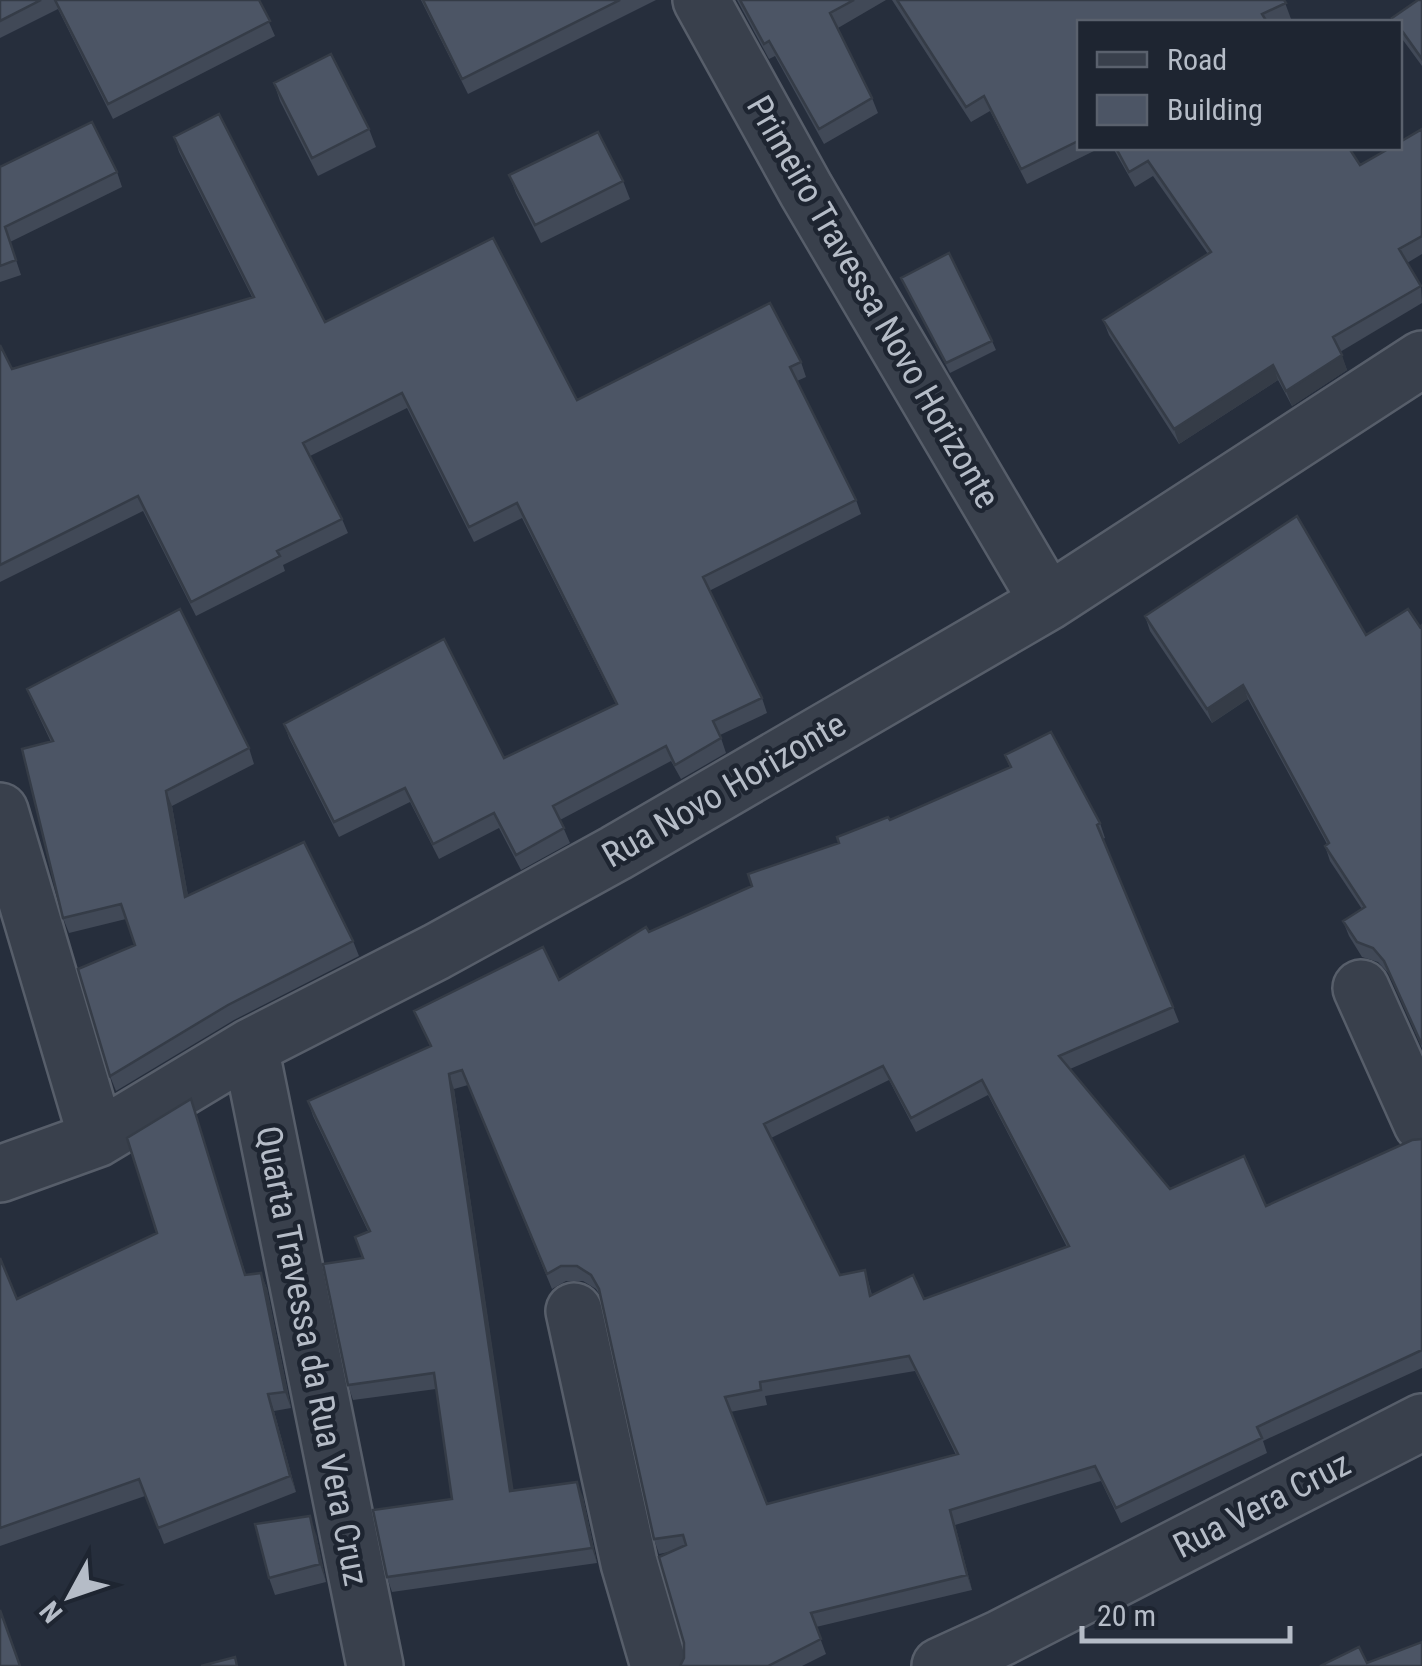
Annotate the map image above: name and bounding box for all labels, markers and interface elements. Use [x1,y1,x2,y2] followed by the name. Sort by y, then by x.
[1077,20,1402,150] legend
[1167,42,1227,77] text: Road
[738,89,1008,515] street label: Primeiro Travessa Novo Horizonte
[1167,92,1263,127] text: Building
[595,704,853,876] street label: Rua Novo Horizonte
[247,1123,377,1589] street label: Quarta Travessa da Rua Vera Cruz
[1167,1443,1357,1567] street label: Rua Vera Cruz
[20,1546,120,1646] north arrow
[1082,1581,1290,1643] scale bar
[33,1595,69,1629] text: N
[1097,1598,1156,1633] text: 20 m

